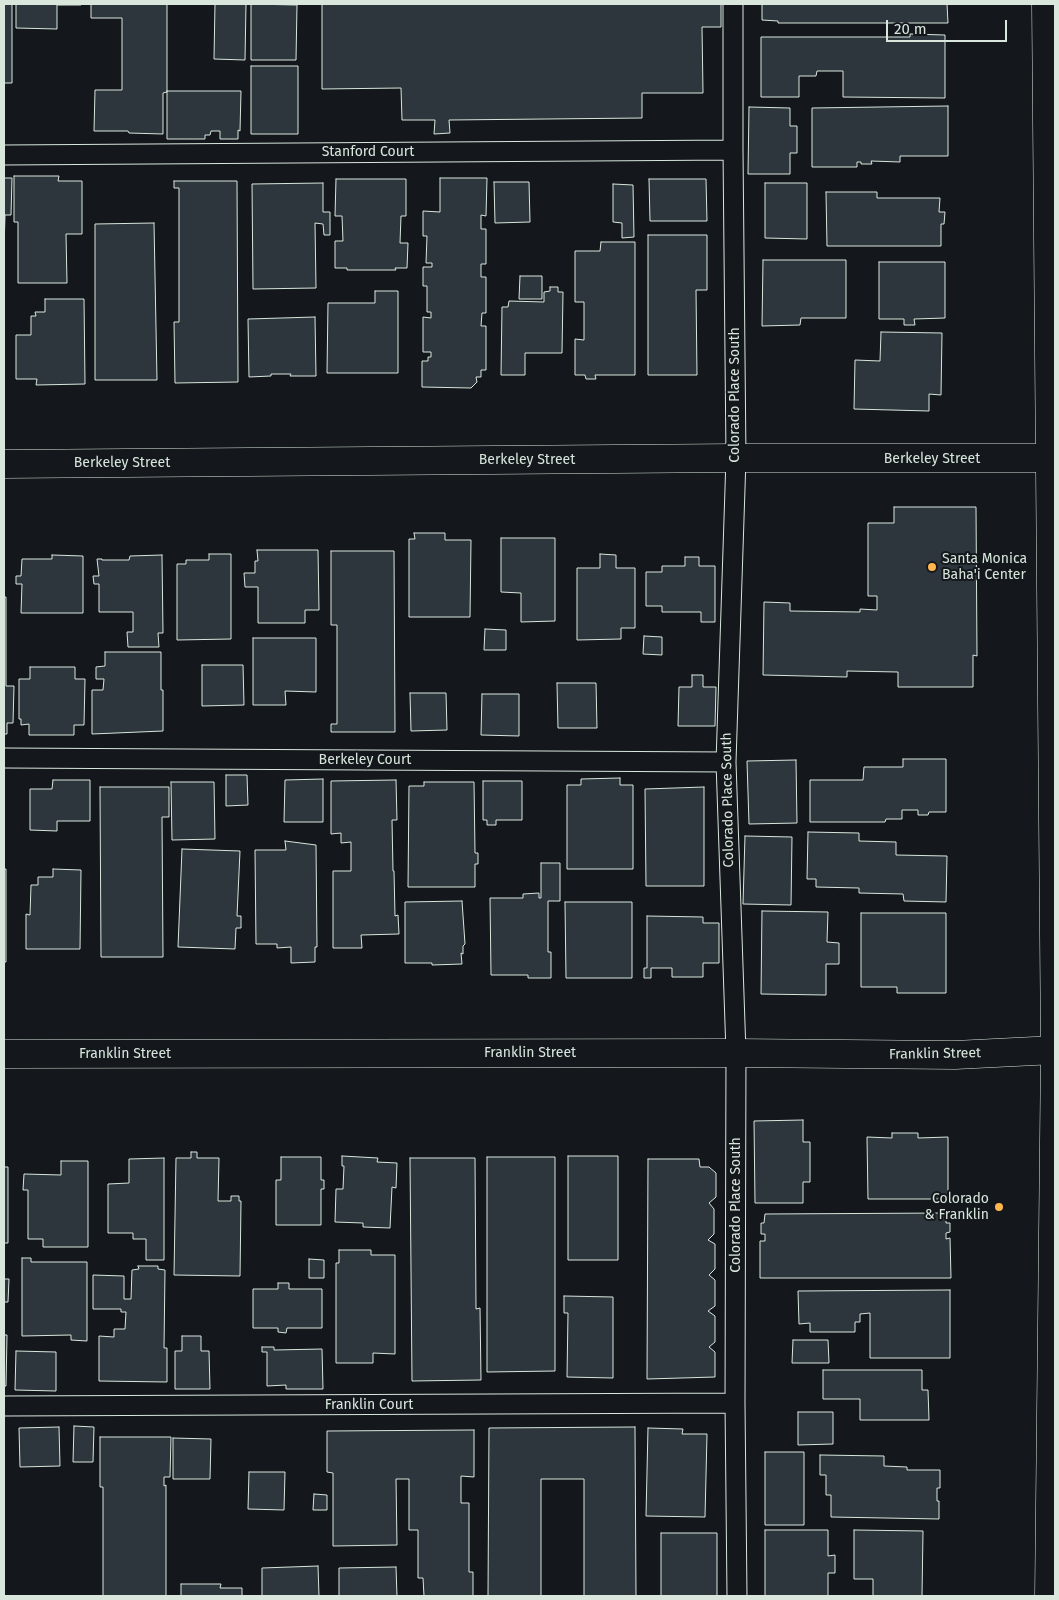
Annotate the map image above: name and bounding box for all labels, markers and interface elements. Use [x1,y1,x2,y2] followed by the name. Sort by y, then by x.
[889,10,1010,42] scale bar
[894,20,927,38] text: 20 m
[322,144,414,160] street label: Stanford Court
[727,327,743,463] street label: Colorado Place South
[884,451,980,467] street label: Berkeley Street
[479,452,575,468] street label: Berkeley Street
[74,455,170,471] street label: Berkeley Street
[942,551,1027,584] place label: Santa Monica Baha'i Center
[926,561,938,573] marker: Santa Monica Baha'i Center
[718,732,738,868] street label: Colorado Place South
[319,752,411,768] street label: Berkeley Court
[484,1045,576,1061] street label: Franklin Street
[889,1045,981,1063] street label: Franklin Street
[79,1046,171,1062] street label: Franklin Street
[728,1137,744,1273] street label: Colorado Place South
[925,1191,989,1224] place label: Colorado & Franklin
[993,1201,1005,1213] marker: Colorado & Franklin
[325,1397,413,1413] street label: Franklin Court

